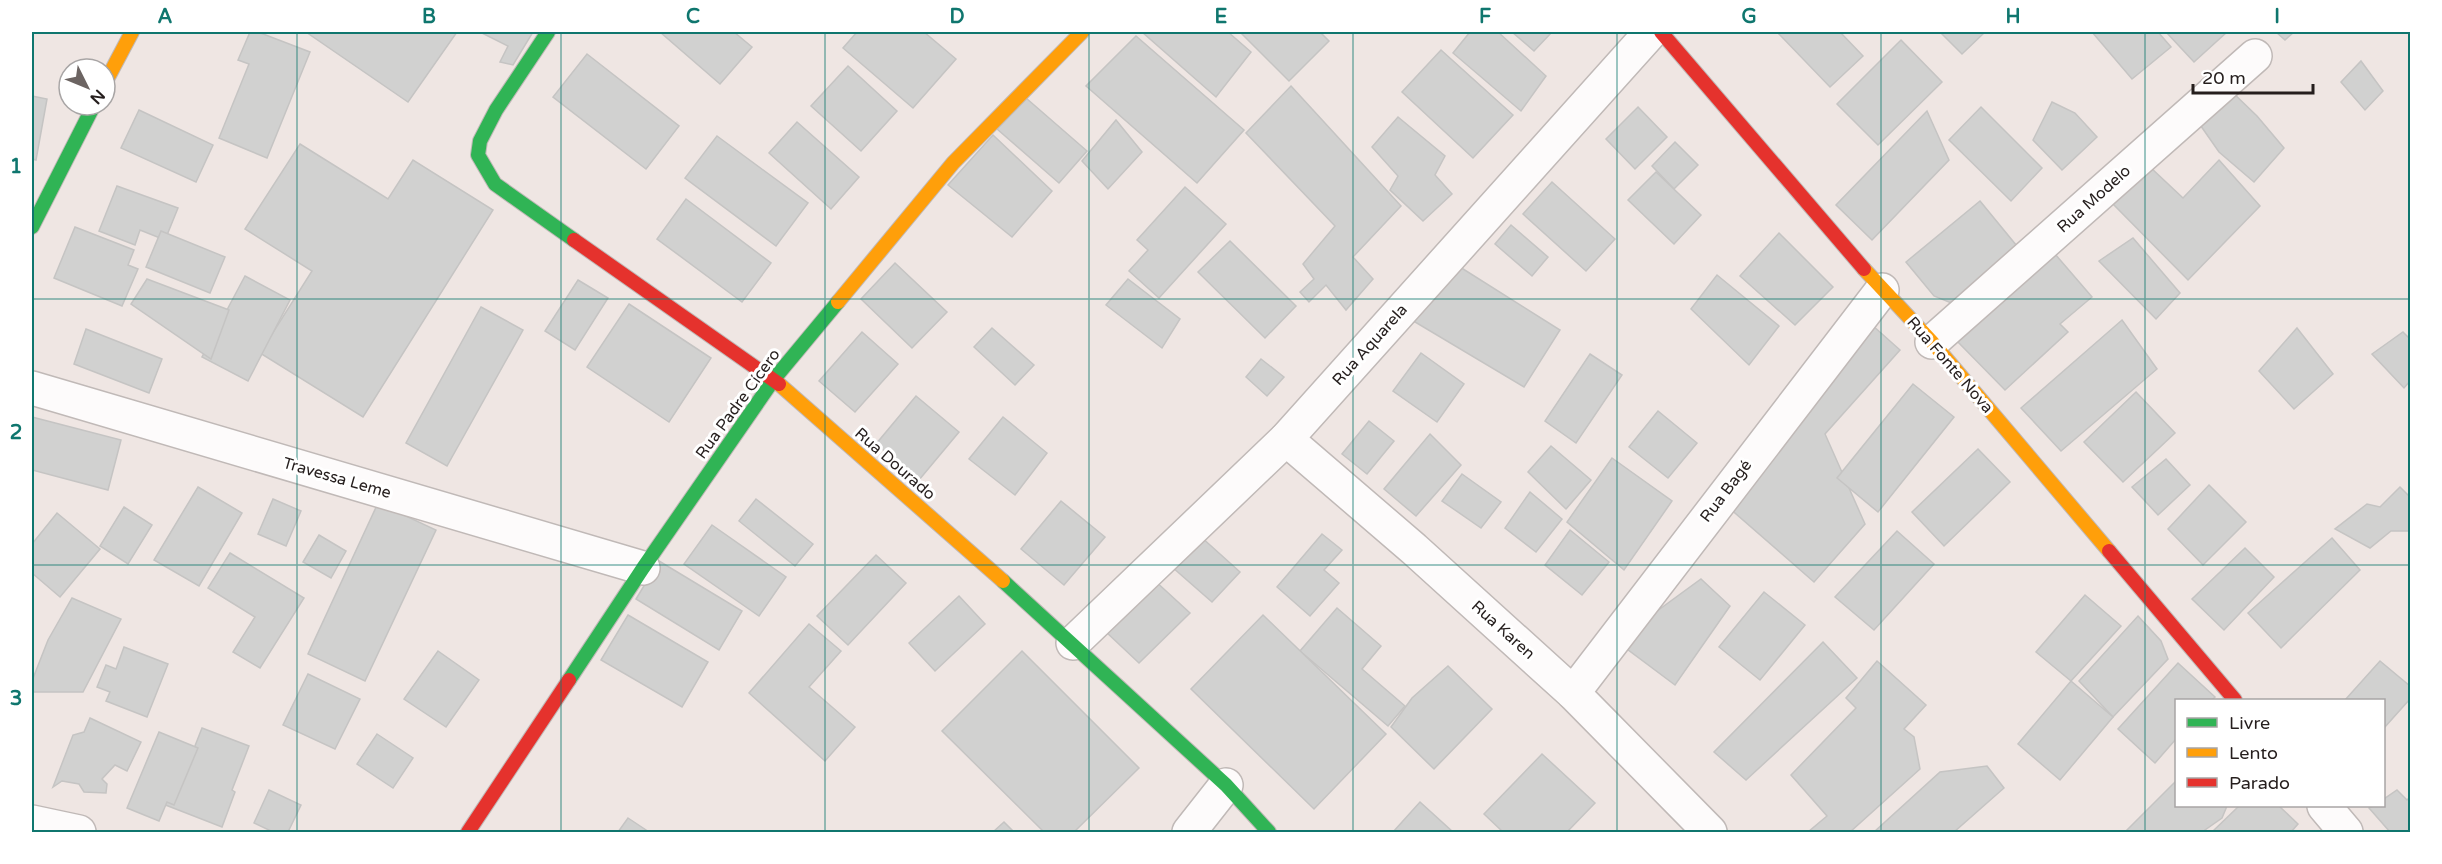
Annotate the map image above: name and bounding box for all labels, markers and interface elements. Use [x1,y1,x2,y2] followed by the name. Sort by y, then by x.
[158,5,173,29] text: A
[422,5,436,29] text: B
[686,5,700,29] text: C
[949,5,965,29] text: D
[1215,5,1228,29] text: E
[1479,5,1491,29] text: F
[1741,5,1757,29] text: G
[2005,5,2021,29] text: H
[2274,5,2280,29] text: I
[57,57,117,117] north arrow
[2193,57,2313,95] scale bar
[2202,67,2246,89] text: 20 m
[86,85,109,108] text: N
[10,155,22,179] text: 1
[2053,161,2135,237] street label: Rua Modelo
[1328,300,1412,390] street label: Rua Aquarela
[1903,313,1997,417] street label: Rua Fonte Nova
[691,345,785,463] street label: Rua Padre Cícero
[10,421,22,445] text: 2
[851,424,939,504] street label: Rua Dourado
[281,453,393,503] street label: Travessa Leme
[1696,456,1756,526] street label: Rua Bagé
[1467,596,1539,664] street label: Rua Karen
[10,687,22,711] text: 3
[2175,699,2385,807] legend
[2229,712,2270,734] text: Livre
[2229,742,2278,764] text: Lento
[2229,772,2290,794] text: Parado

